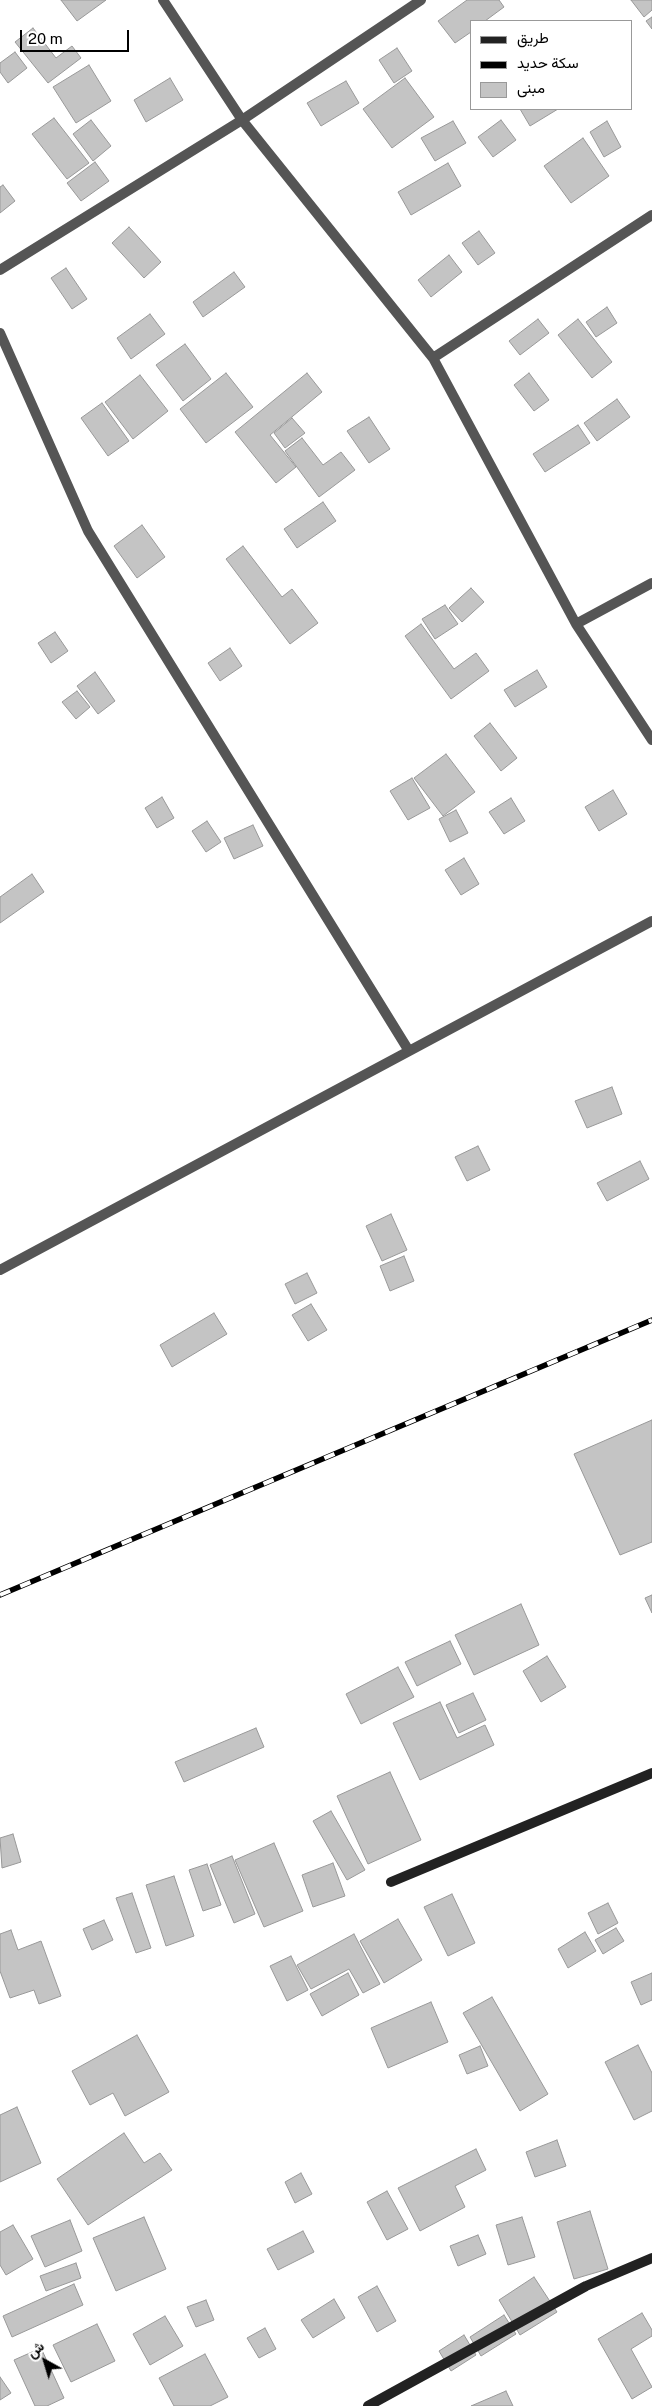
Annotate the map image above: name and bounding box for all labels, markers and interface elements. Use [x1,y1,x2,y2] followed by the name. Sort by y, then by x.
[22,20,131,52] scale bar
[470,20,632,110] legend
[517,29,549,46] text: طريق
[28,30,63,47] text: 20 m
[517,54,579,71] text: سكة حديد
[517,79,545,96] text: مبنى
[20,2336,70,2386] north arrow
[24,2338,47,2361] text: ش

